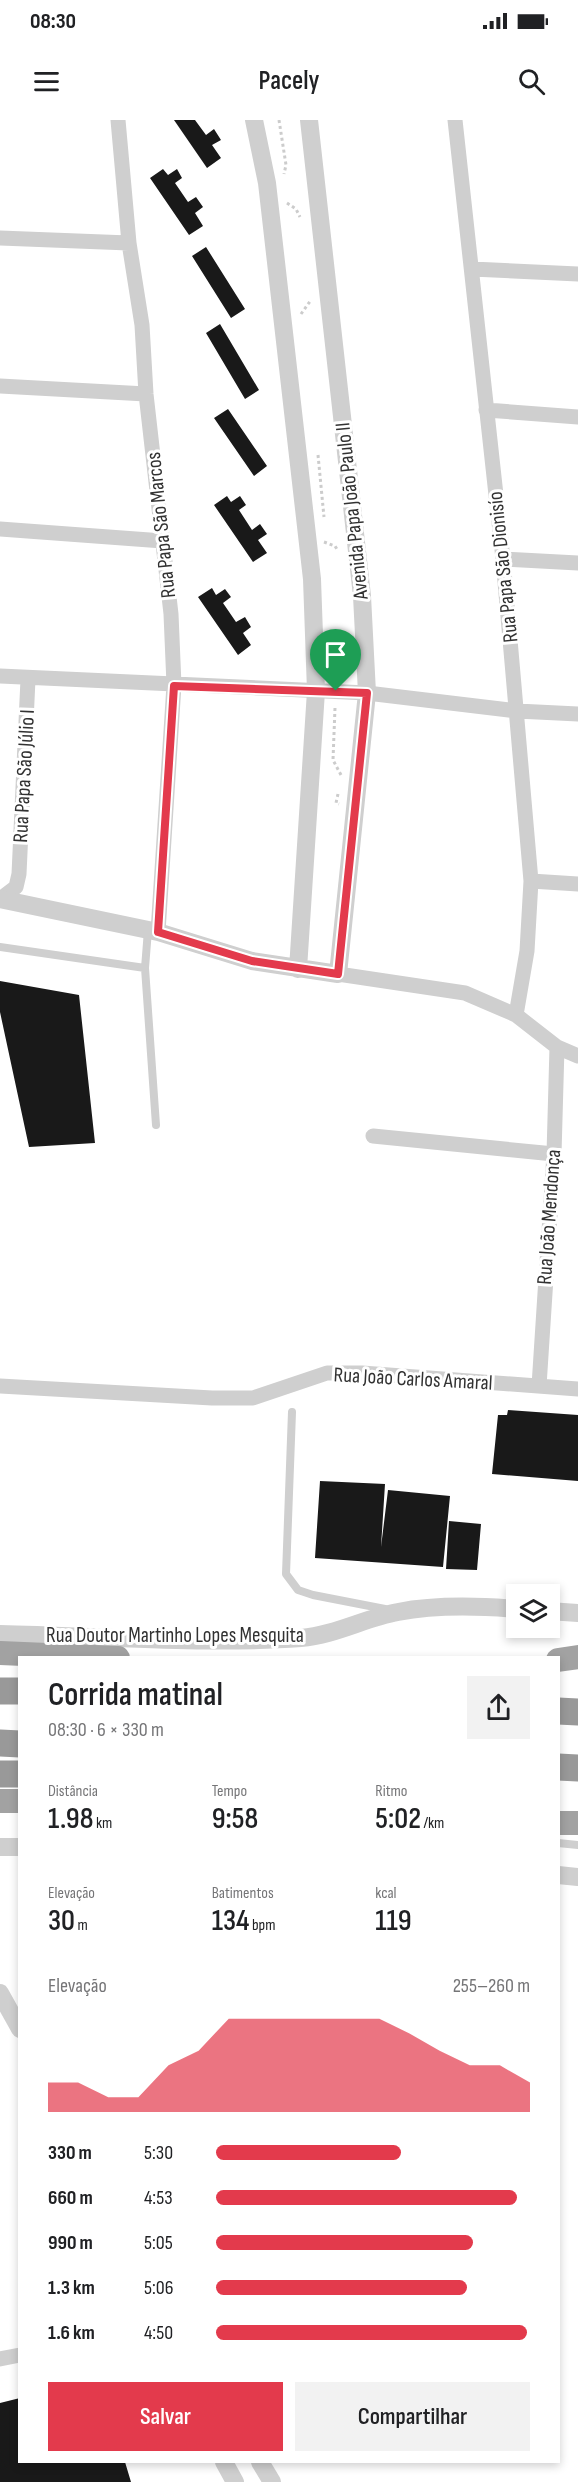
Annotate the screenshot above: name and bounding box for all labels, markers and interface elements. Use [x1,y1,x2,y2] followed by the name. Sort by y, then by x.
[30,8,76,35] text: 08:30
[30,65,63,98] icon: menu
[259,65,319,97] text: Pacely
[515,65,548,98] icon: search
[330,421,374,602] street label: Avenida Papa João Paulo II
[141,451,181,599] street label: Rua Papa São Marcos
[483,490,523,644] street label: Rua Papa São Dionisío
[310,629,361,691] pin
[319,638,352,671] icon: arrive
[8,709,40,843] street label: Rua Papa São Júlio I
[532,1148,566,1286] street label: Rua João Mendonça
[333,1362,493,1396] street label: Rua João Carlos Amaral
[506,1584,560,1638] map controls
[506,1584,560,1638] button: layers
[46,1623,304,1648] street label: Rua Doutor Martinho Lopes Mesquita
[48,1675,223,1715] text: Corrida matinal
[467,1676,530,1739] button: share
[48,1718,164,1742] text: 08:30 · 6 × 330 m
[48,1782,98,1801] text: Distância
[212,1782,247,1801] text: Tempo
[375,1782,408,1801] text: Ritmo
[48,1801,93,1837] text: 1.98
[212,1801,258,1837] text: 9:58
[375,1801,421,1837] text: 5:02
[93,1814,112,1833] text: km
[421,1814,444,1833] text: /km
[48,1884,95,1903] text: Elevação
[212,1884,274,1903] text: Batimentos
[375,1884,397,1903] text: kcal
[48,1903,75,1939] text: 30
[212,1903,249,1939] text: 134
[375,1903,412,1939] text: 119
[75,1916,88,1935] text: m
[249,1916,275,1935] text: bpm
[48,1974,107,1998] text: Elevação
[453,1974,530,1998] text: 255–260 m
[48,2141,92,2165] text: 330 m
[144,2141,173,2165] text: 5:30
[48,2186,93,2210] text: 660 m
[144,2186,173,2210] text: 4:53
[48,2231,93,2255] text: 990 m
[144,2231,173,2255] text: 5:05
[48,2276,95,2300] text: 1.3 km
[144,2276,173,2300] text: 5:06
[48,2321,95,2345] text: 1.6 km
[144,2321,173,2345] text: 4:50
[48,2382,283,2451] button: Salvar
[295,2382,530,2451] button: Compartilhar

